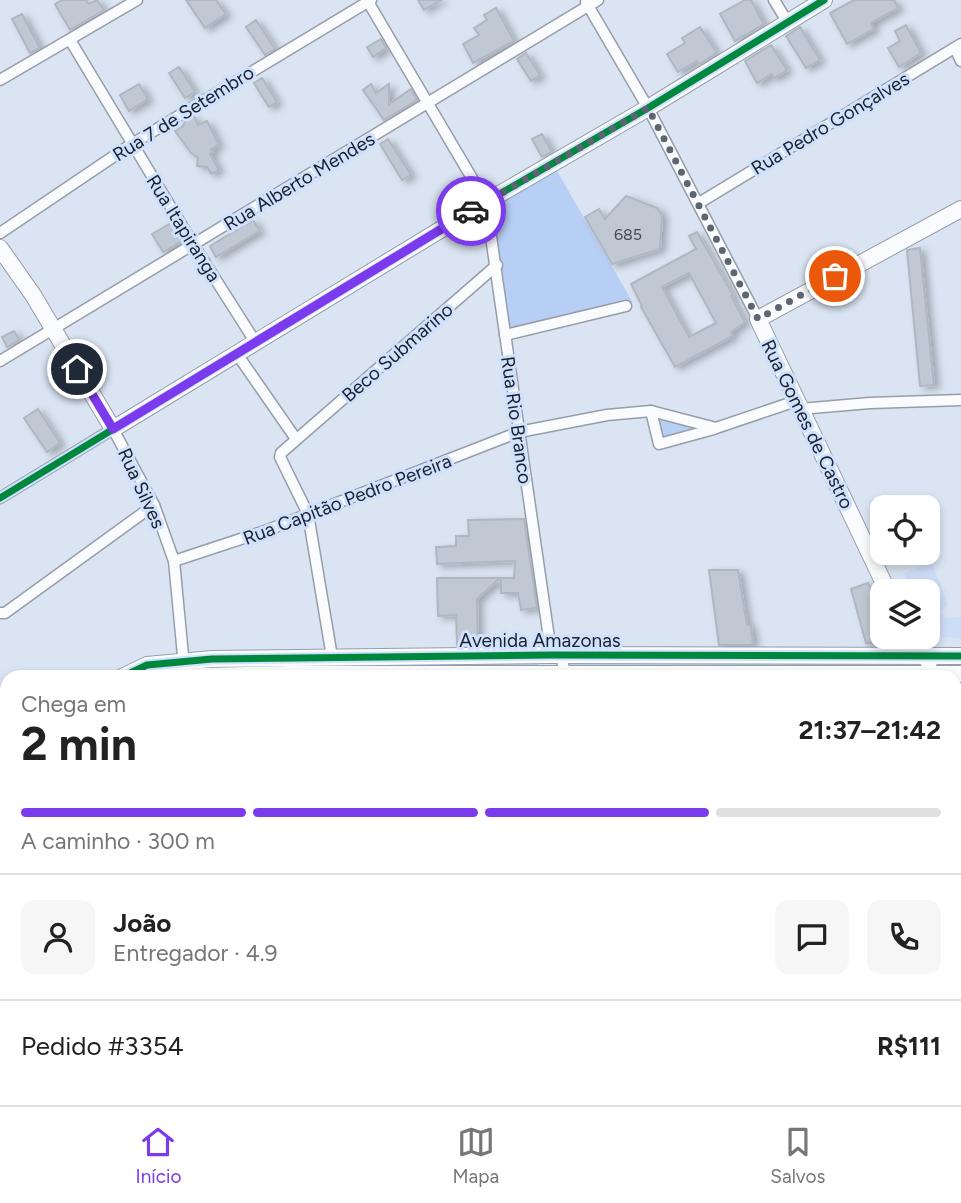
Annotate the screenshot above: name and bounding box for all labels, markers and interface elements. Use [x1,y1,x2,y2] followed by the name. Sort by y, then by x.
[108,61,258,166] street label: Rua 7 de Setembro
[747,67,914,180] street label: Rua Pedro Gonçalves
[220,127,379,236] street label: Rua Alberto Mendes
[141,170,226,286] street label: Rua Itapiranga
[436,176,506,246] courier
[452,192,490,230] icon: car
[614,225,642,244] house number: 685
[805,246,865,306] pin
[816,257,854,295] icon: bag
[337,298,458,407] street label: Beco Submarino
[757,336,859,513] street label: Rua Gomes de Castro
[47,339,107,399] pin
[58,350,96,388] icon: home
[496,355,537,485] street label: Rua Rio Branco
[113,444,170,532] street label: Rua Silves
[240,449,455,550] street label: Rua Capitão Pedro Pereira
[870,495,940,649] map controls
[870,495,940,565] button: locate
[870,579,940,649] button: layers
[459,629,621,652] street label: Avenida Amazonas
[21,690,126,718] text: Chega em
[799,714,941,746] text: 21:37–21:42
[21,716,137,772] text: 2 min
[21,827,215,855] text: A caminho · 300 m
[21,900,95,974] button: person
[775,900,849,974] button: chat
[867,900,941,974] button: phone
[113,907,171,939] text: João
[113,939,278,967] text: Entregador · 4.9
[21,1030,184,1062] text: Pedido #3354
[877,1030,941,1062] text: R$111
[136,1123,181,1188] tab: Início
[453,1123,499,1188] tab: Mapa
[770,1123,825,1188] tab: Salvos

